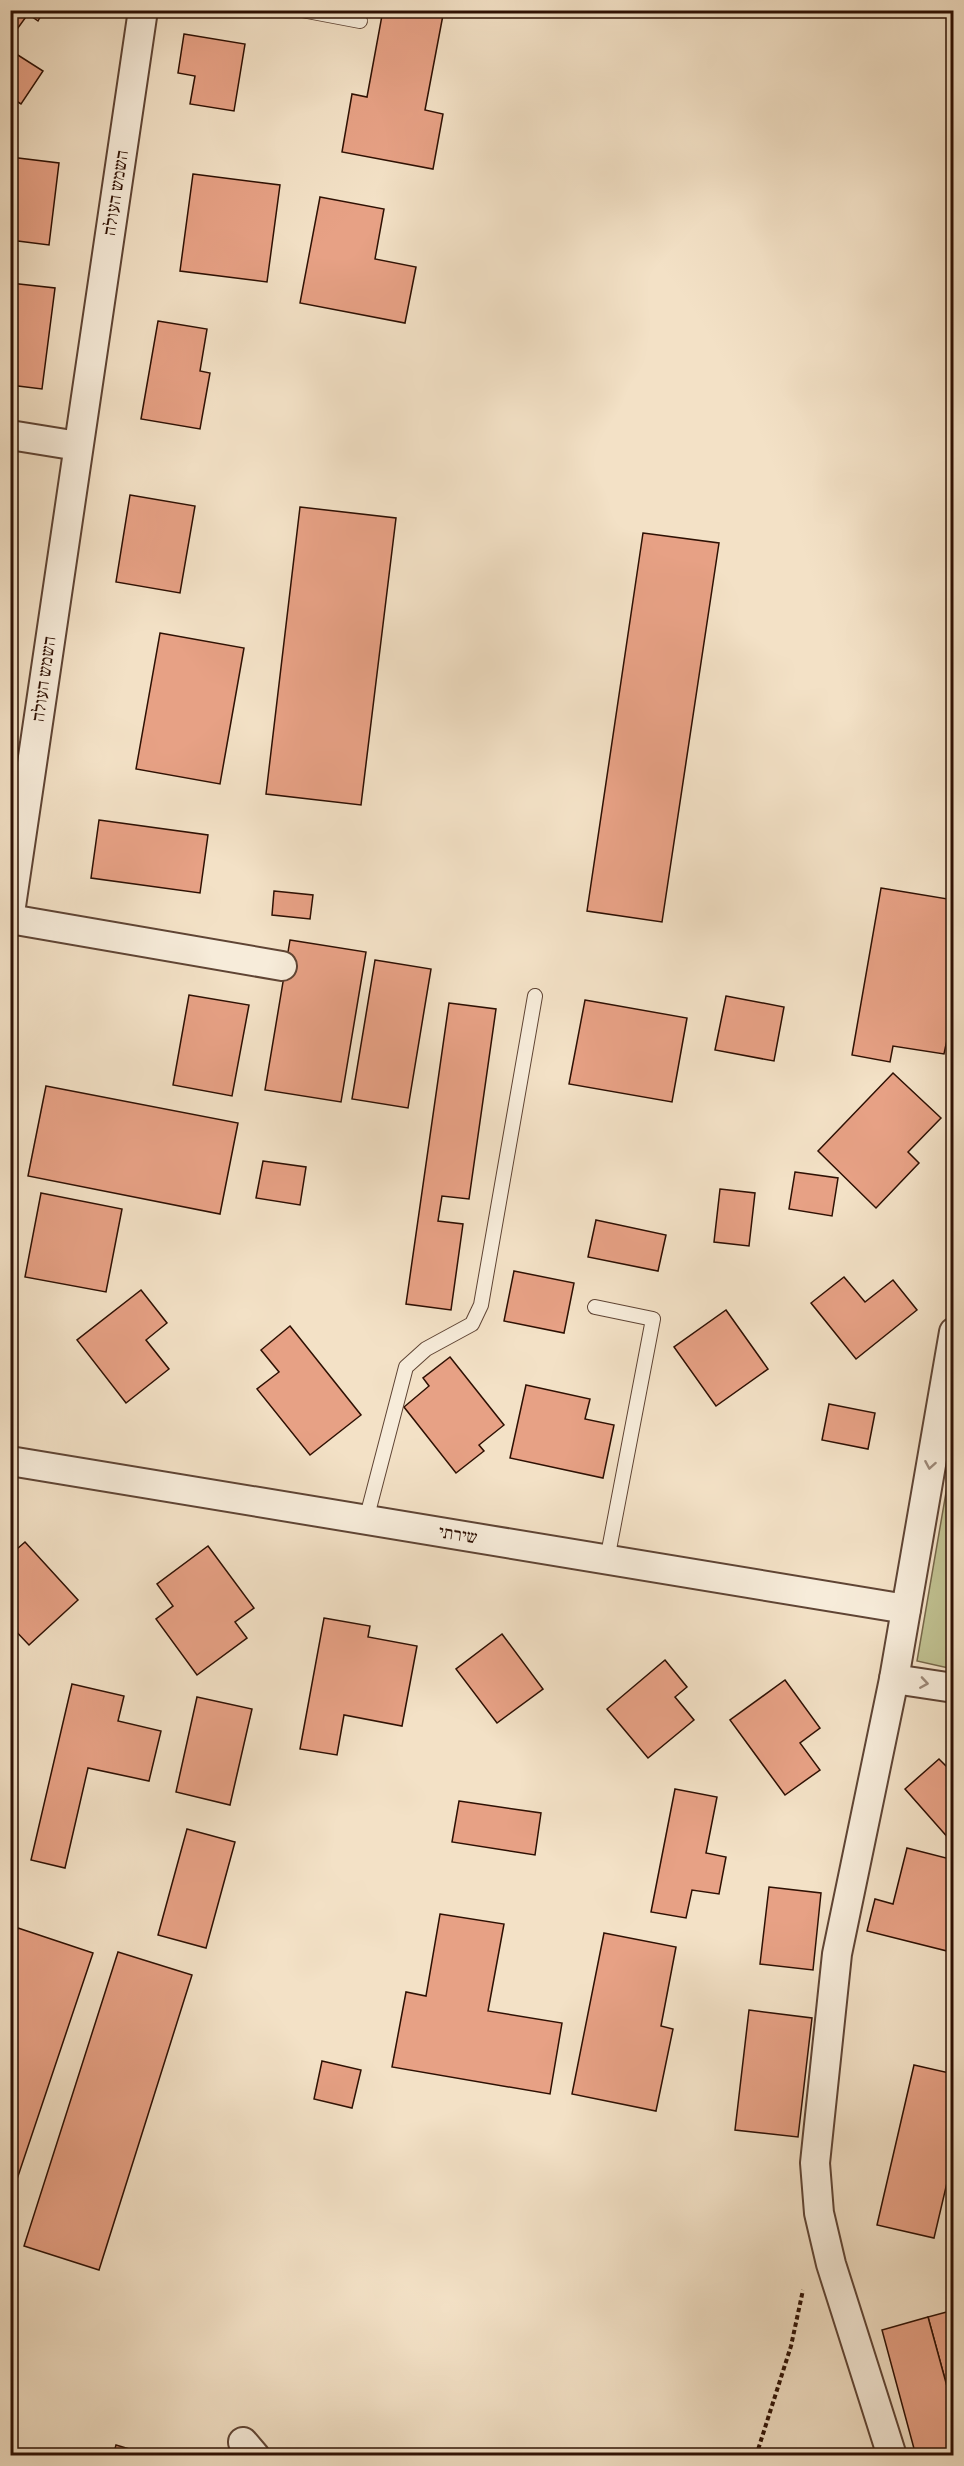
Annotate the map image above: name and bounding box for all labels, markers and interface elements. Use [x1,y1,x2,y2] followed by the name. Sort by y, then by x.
[99,149,133,237] street label: השמש העולה
[28,635,60,723] street label: השמש העולה
[925,1460,937,1469] one-way arrow
[437,1522,479,1548] street label: שירתי
[919,1677,928,1689] one-way arrow

